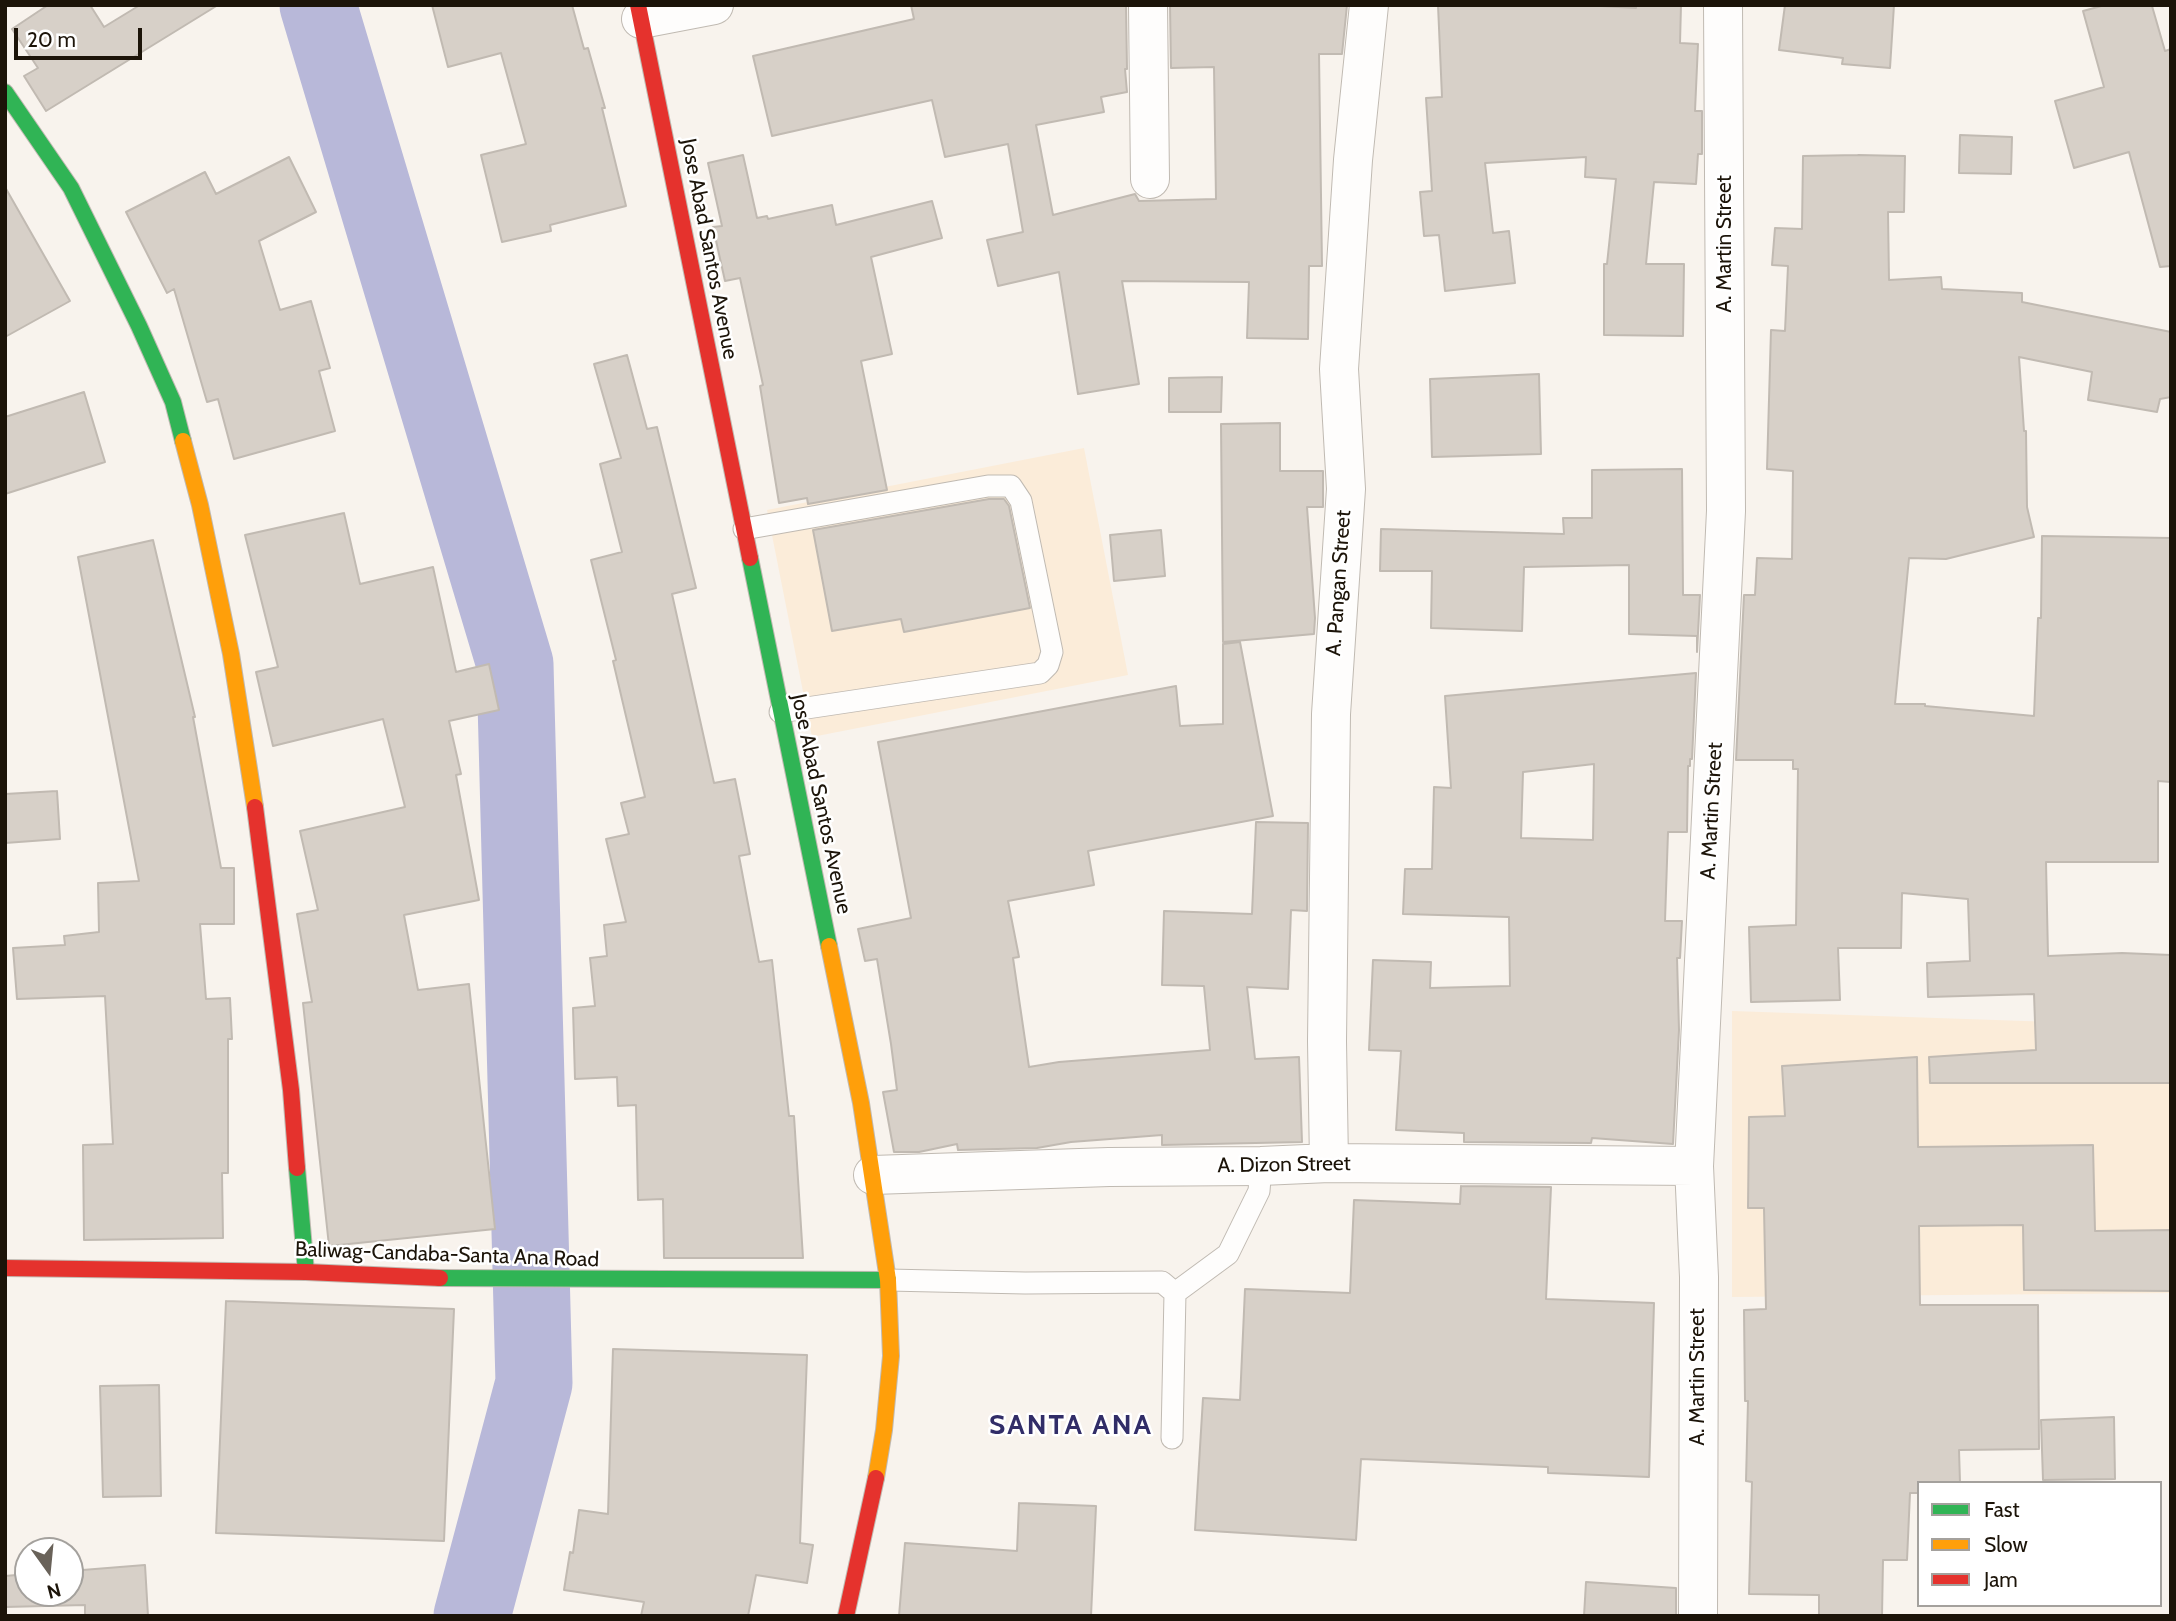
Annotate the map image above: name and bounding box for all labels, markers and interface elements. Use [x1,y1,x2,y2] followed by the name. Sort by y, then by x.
[18,14,145,58] scale bar
[27,27,76,52] text: 20 m
[675,137,743,361] street label: Jose Abad Santos Avenue
[1712,175,1738,313] street label: A. Martin Street
[1321,509,1357,657] street label: A. Pangan Street
[785,692,857,916] street label: Jose Abad Santos Avenue
[1696,742,1728,880] street label: A. Martin Street
[1217,1151,1351,1179] street label: A. Dizon Street
[295,1237,599,1273] street label: Baliwag-Candaba-Santa Ana Road
[1685,1308,1711,1446] street label: A. Martin Street
[990,1409,1152,1443] district label: SANTA ANA
[1917,1481,2162,1607] legend
[1984,1497,2020,1522] text: Fast
[1984,1532,2028,1557] text: Slow
[14,1537,84,1607] north arrow
[1984,1567,2018,1592] text: Jam
[45,1578,64,1604] text: N

